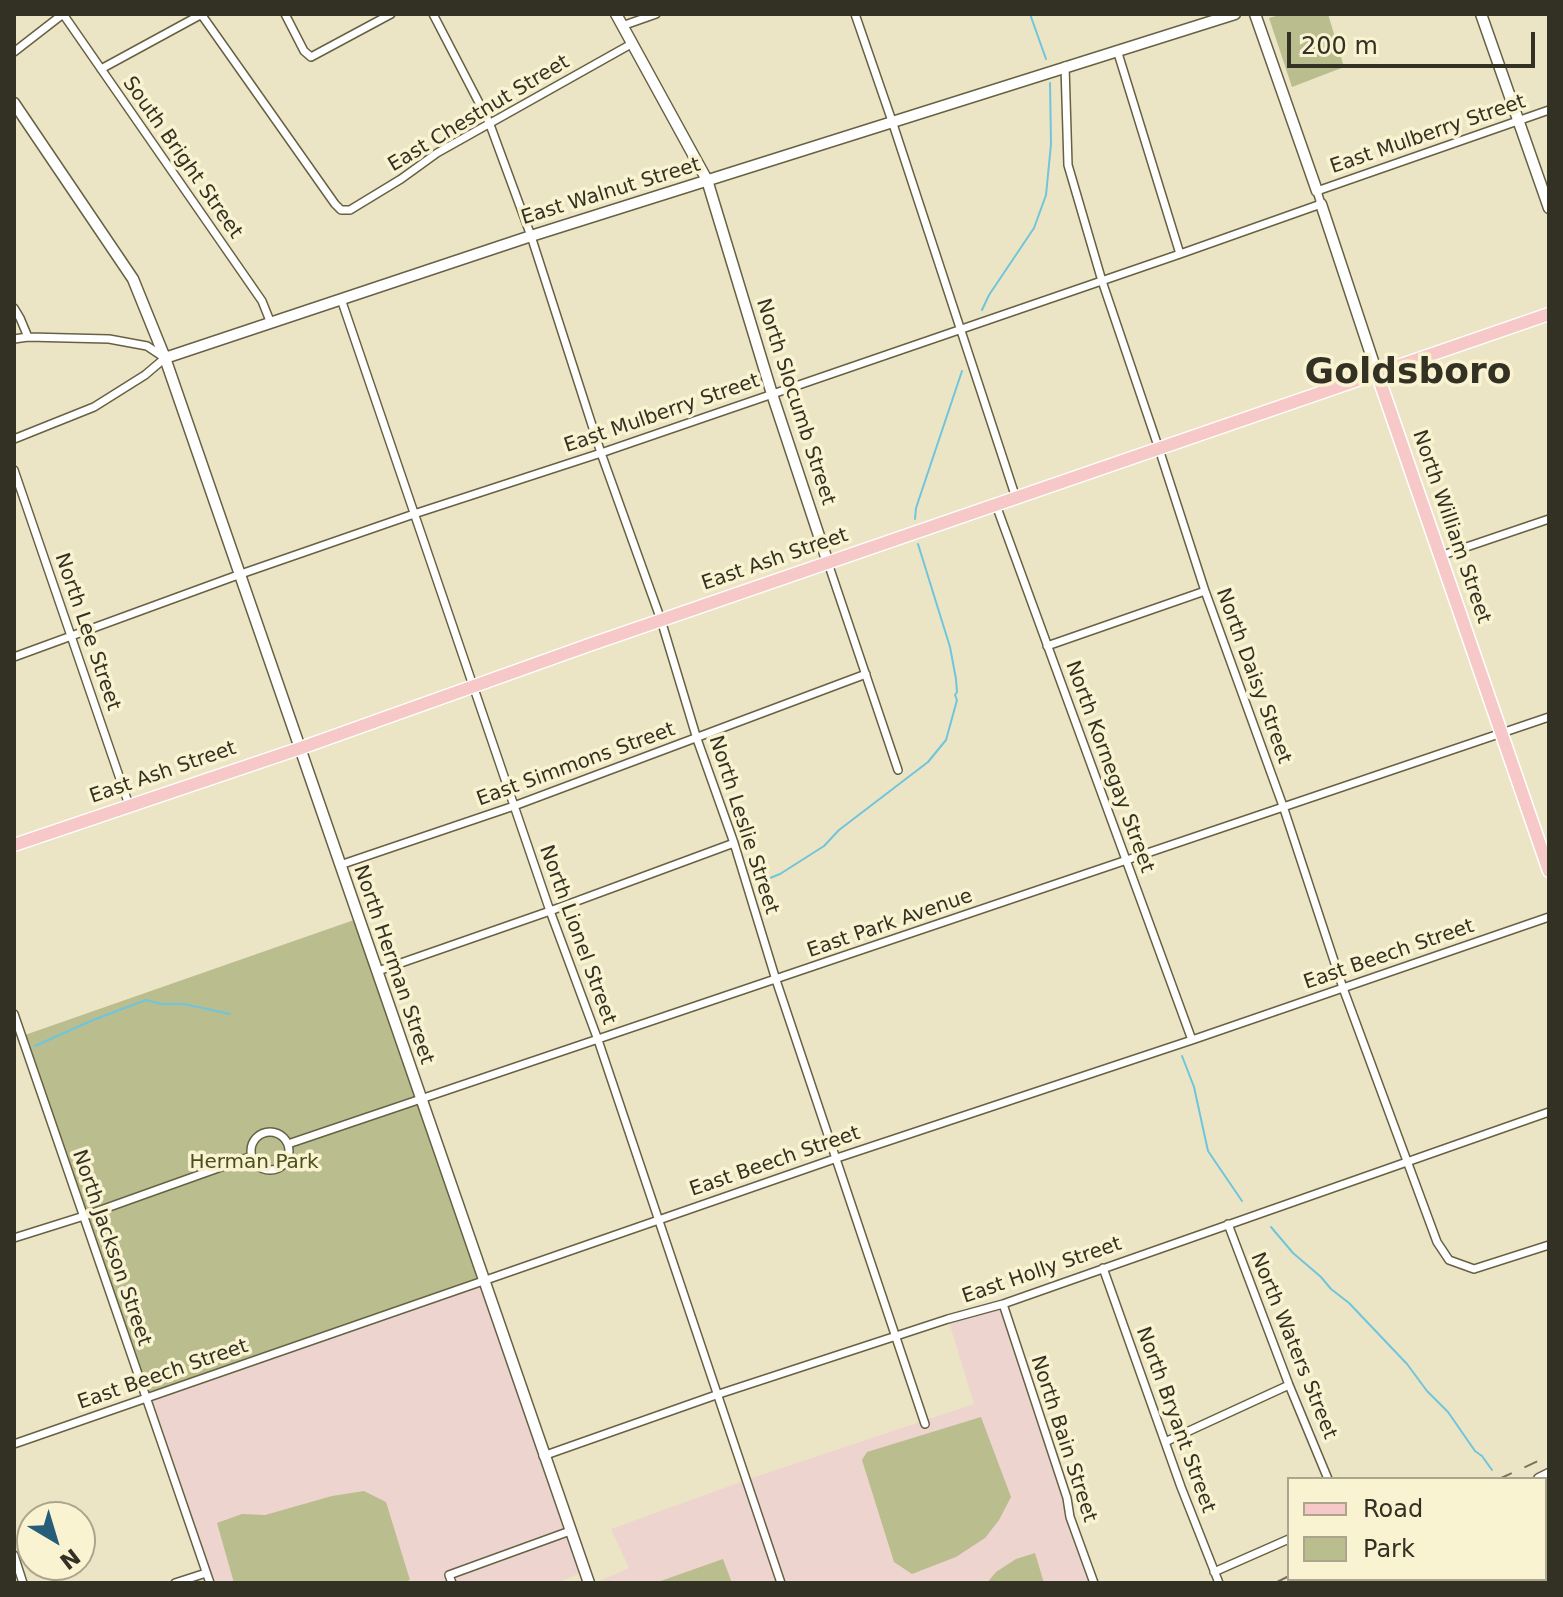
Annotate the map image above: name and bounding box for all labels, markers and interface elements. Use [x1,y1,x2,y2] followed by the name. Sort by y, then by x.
[1291,16,1539,66] scale bar
[1301,32,1378,60] text: 200 m
[384,50,574,178] street label: East Chestnut Street
[117,72,247,244] street label: South Bright Street
[1327,90,1529,180] street label: East Mulberry Street
[518,153,704,231] street label: East Walnut Street
[750,296,840,508] street label: North Slocumb Street
[1305,352,1511,396] district label: Goldsboro
[561,369,763,459] street label: East Mulberry Street
[1407,427,1495,627] street label: North William Street
[699,524,851,596] street label: East Ash Street
[49,550,125,714] street label: North Lee Street
[1210,585,1296,767] street label: North Daisy Street
[1060,658,1158,876] street label: North Kornegay Street
[474,718,678,812] street label: East Simmons Street
[703,733,783,917] street label: North Leslie Street
[87,737,239,809] street label: East Ash Street
[533,842,621,1028] street label: North Lionel Street
[348,862,438,1068] street label: North Herman Street
[804,884,976,964] street label: East Park Avenue
[1301,915,1477,995] street label: East Beech Street
[687,1122,863,1202] street label: East Beech Street
[66,1147,156,1349] street label: North Jackson Street
[189,1151,319,1175] park label: Herman Park
[959,1232,1125,1310] street label: East Holly Street
[1245,1249,1341,1443] street label: North Waters Street
[1130,1324,1220,1516] street label: North Bryant Street
[75,1335,251,1415] street label: East Beech Street
[1025,1353,1101,1525] street label: North Bain Street
[1287,1477,1547,1581] legend
[1363,1495,1423,1523] text: Road
[16,1501,96,1581] north arrow
[1363,1535,1415,1563] text: Park
[55,1543,85,1574] text: N

